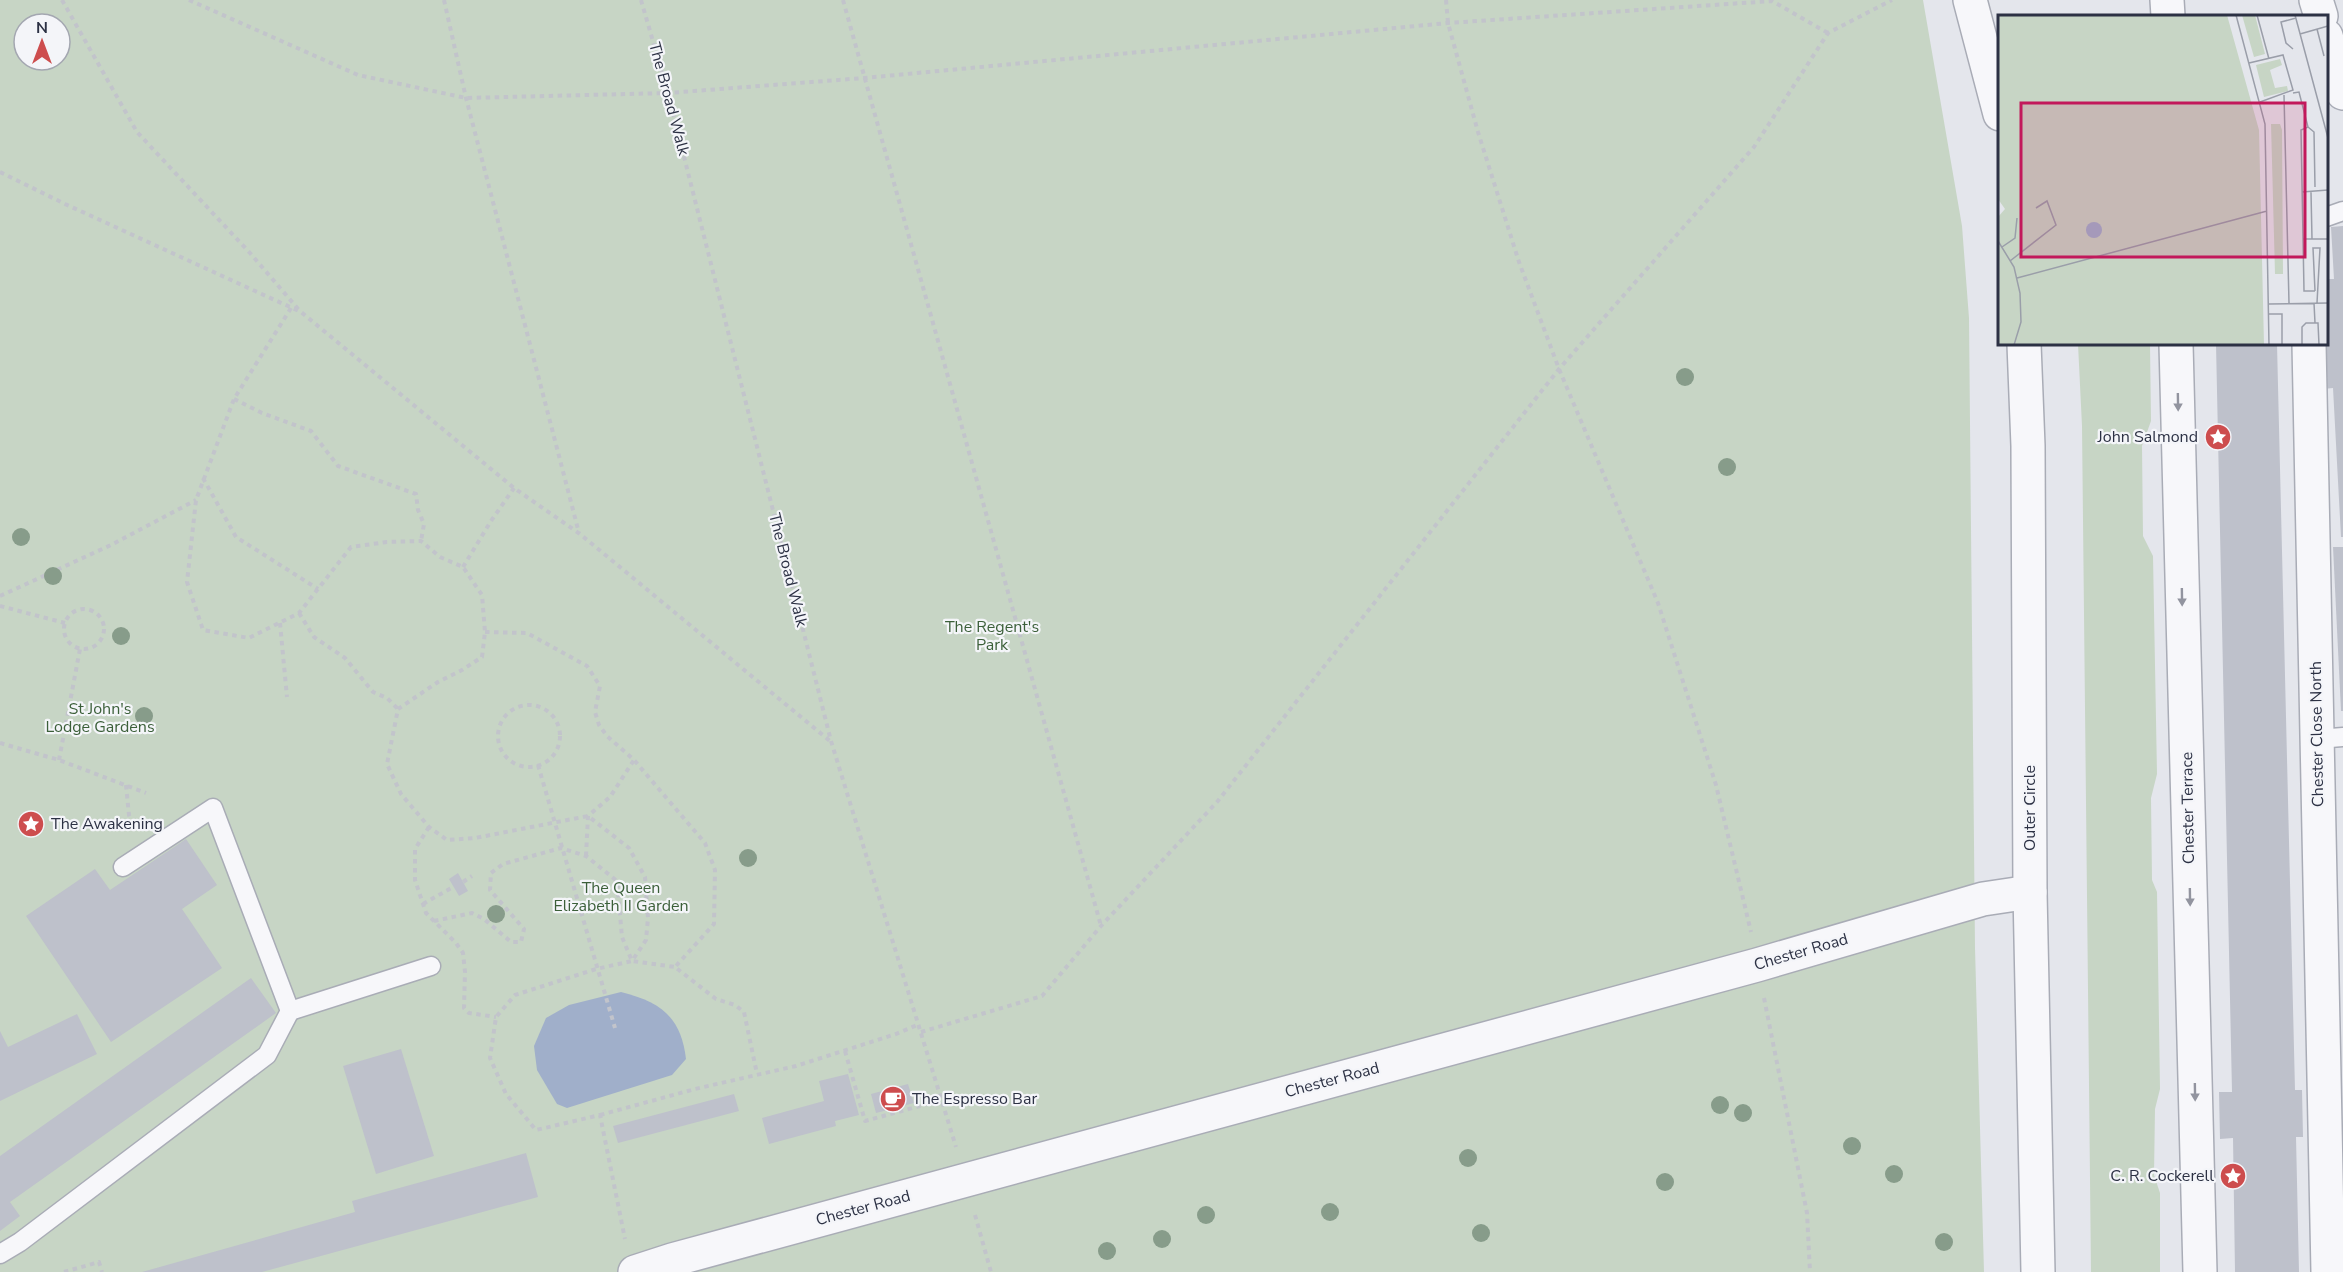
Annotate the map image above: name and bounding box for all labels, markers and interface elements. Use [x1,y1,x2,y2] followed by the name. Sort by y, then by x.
[12,12,72,72] north arrow
[1998,15,2328,345] inset map
[36,17,48,39] text: N
[643,40,695,159] street label: The Broad Walk
[2173,392,2182,411] one-way arrow
[2203,422,2233,452] place icon: John Salmond
[2097,426,2198,448] place label: John Salmond
[763,511,813,630] street label: The Broad Walk
[2178,587,2187,606] one-way arrow
[945,616,1039,656] park label: The Regent's Park
[2305,661,2329,807] street label: Chester Close North
[45,698,155,738] park label: St John's Lodge Gardens
[2176,752,2200,864] street label: Chester Terrace
[2019,765,2041,851] street label: Outer Circle
[16,809,46,839] place icon: The Awakening
[51,813,163,835] place label: The Awakening
[553,877,689,917] park label: The Queen Elizabeth II Garden
[2185,887,2195,906] one-way arrow
[1751,928,1851,976] street label: Chester Road
[1282,1057,1382,1103] street label: Chester Road
[2190,1082,2200,1101] one-way arrow
[878,1084,908,1114] cafe icon: The Espresso Bar
[912,1088,1037,1110] place label: The Espresso Bar
[2218,1161,2248,1191] place icon: C. R. Cockerell
[2110,1165,2214,1187] place label: C. R. Cockerell
[813,1185,913,1231] street label: Chester Road

